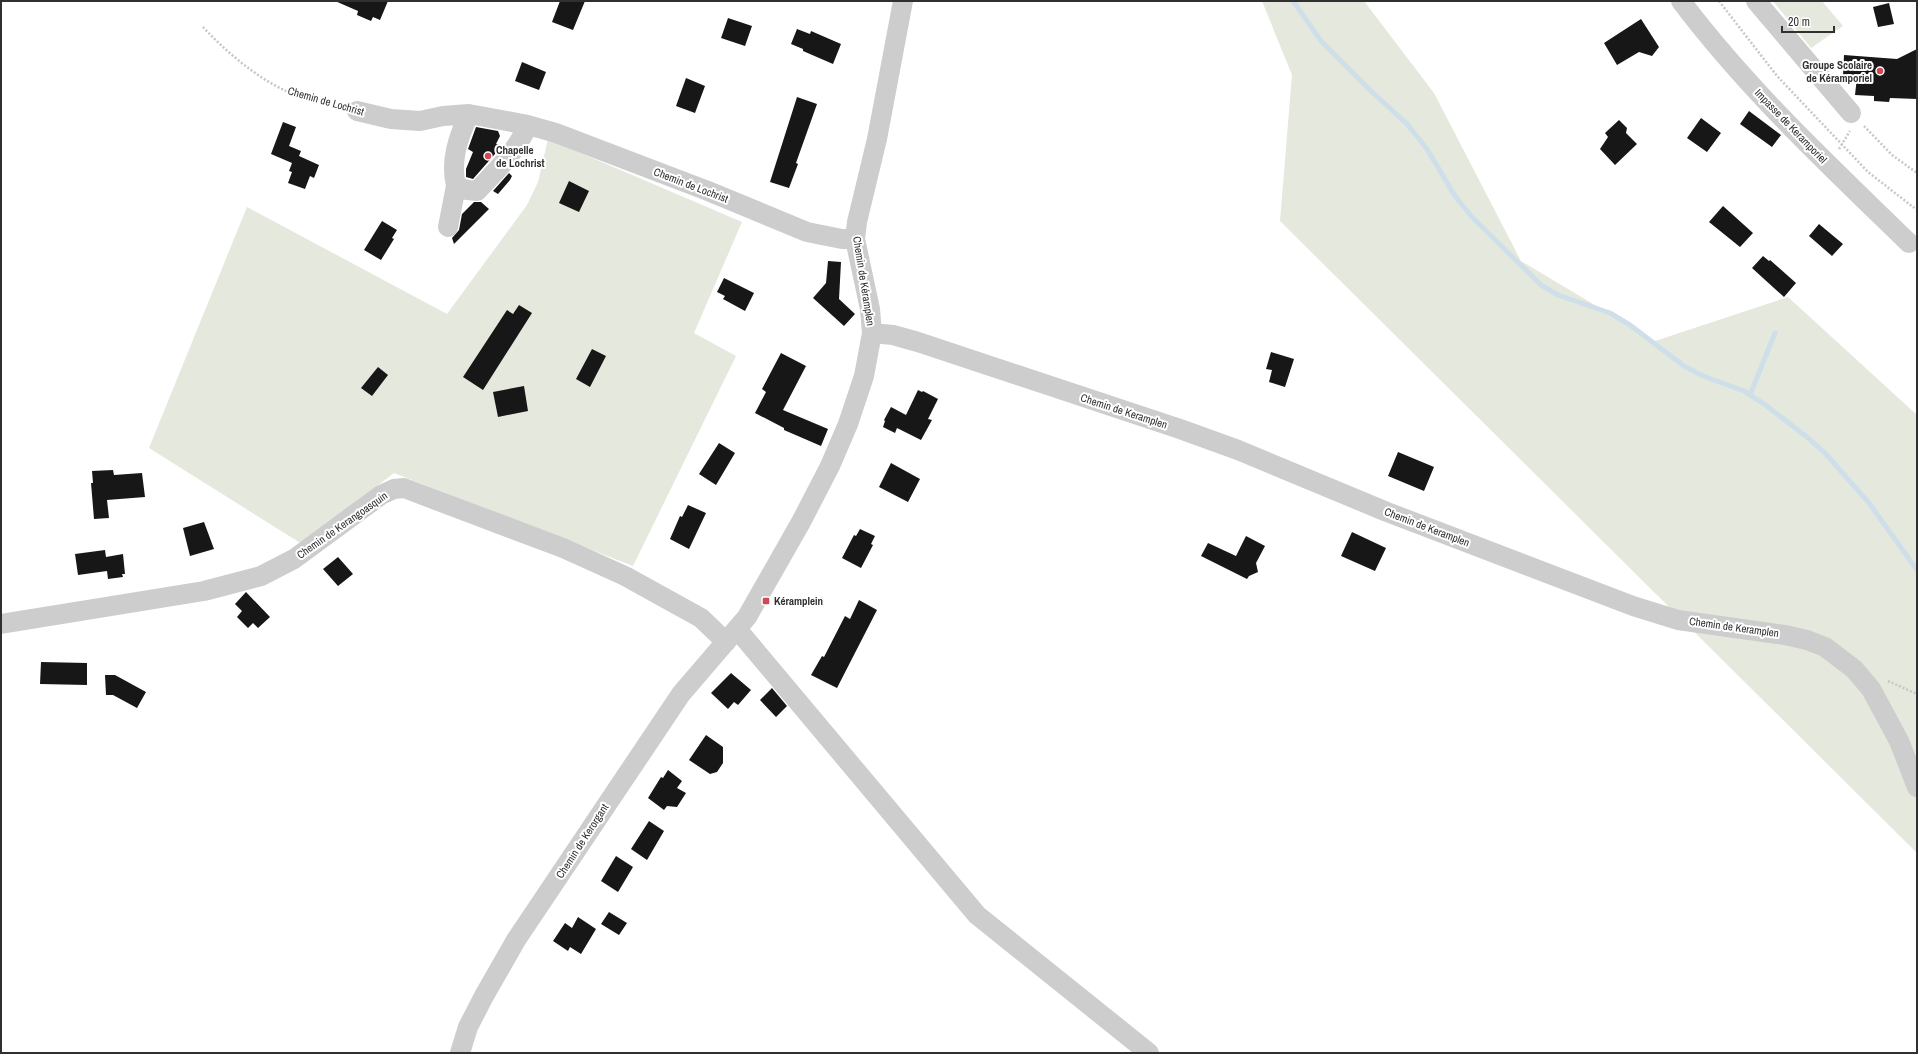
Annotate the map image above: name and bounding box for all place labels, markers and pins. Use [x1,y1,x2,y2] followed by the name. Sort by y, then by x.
[1802,58,1872,85] place label: Groupe Scolaire de Kéramporiel
[1875,66,1885,76] marker: Groupe Scolaire de Kéramporiel
[496,143,545,170] place label: Chapelle de Lochrist
[483,151,493,161] marker: Chapelle de Lochrist
[774,594,823,608] place label: Kéramplein
[761,596,771,606] marker: Kéramplein

